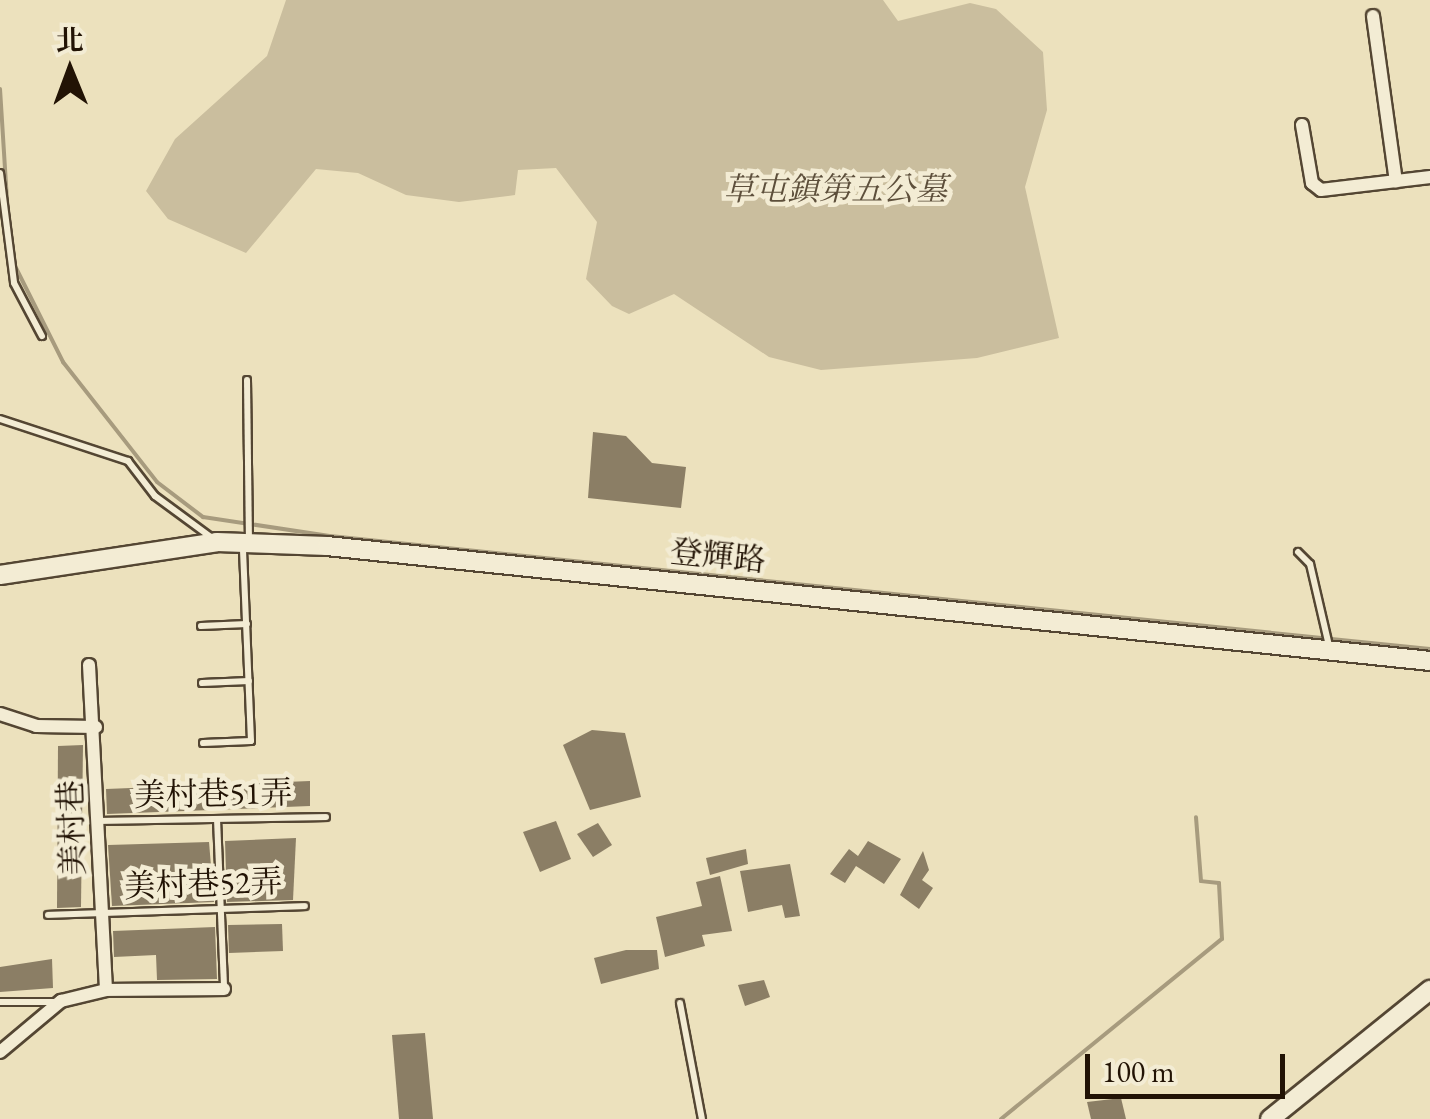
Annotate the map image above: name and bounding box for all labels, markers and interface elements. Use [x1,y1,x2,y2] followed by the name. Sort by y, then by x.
[20,20,120,120] north arrow
[55,22,84,58] text: 北
[723,170,947,208] park label: 草屯鎮第五公墓
[668,532,768,580] street label: 登輝路
[133,773,293,815] street label: 美村巷51弄
[51,779,93,877] street label: 美村巷
[123,862,283,906] street label: 美村巷52弄
[1090,1034,1290,1096] scale bar
[1102,1052,1175,1091] text: 100 m

